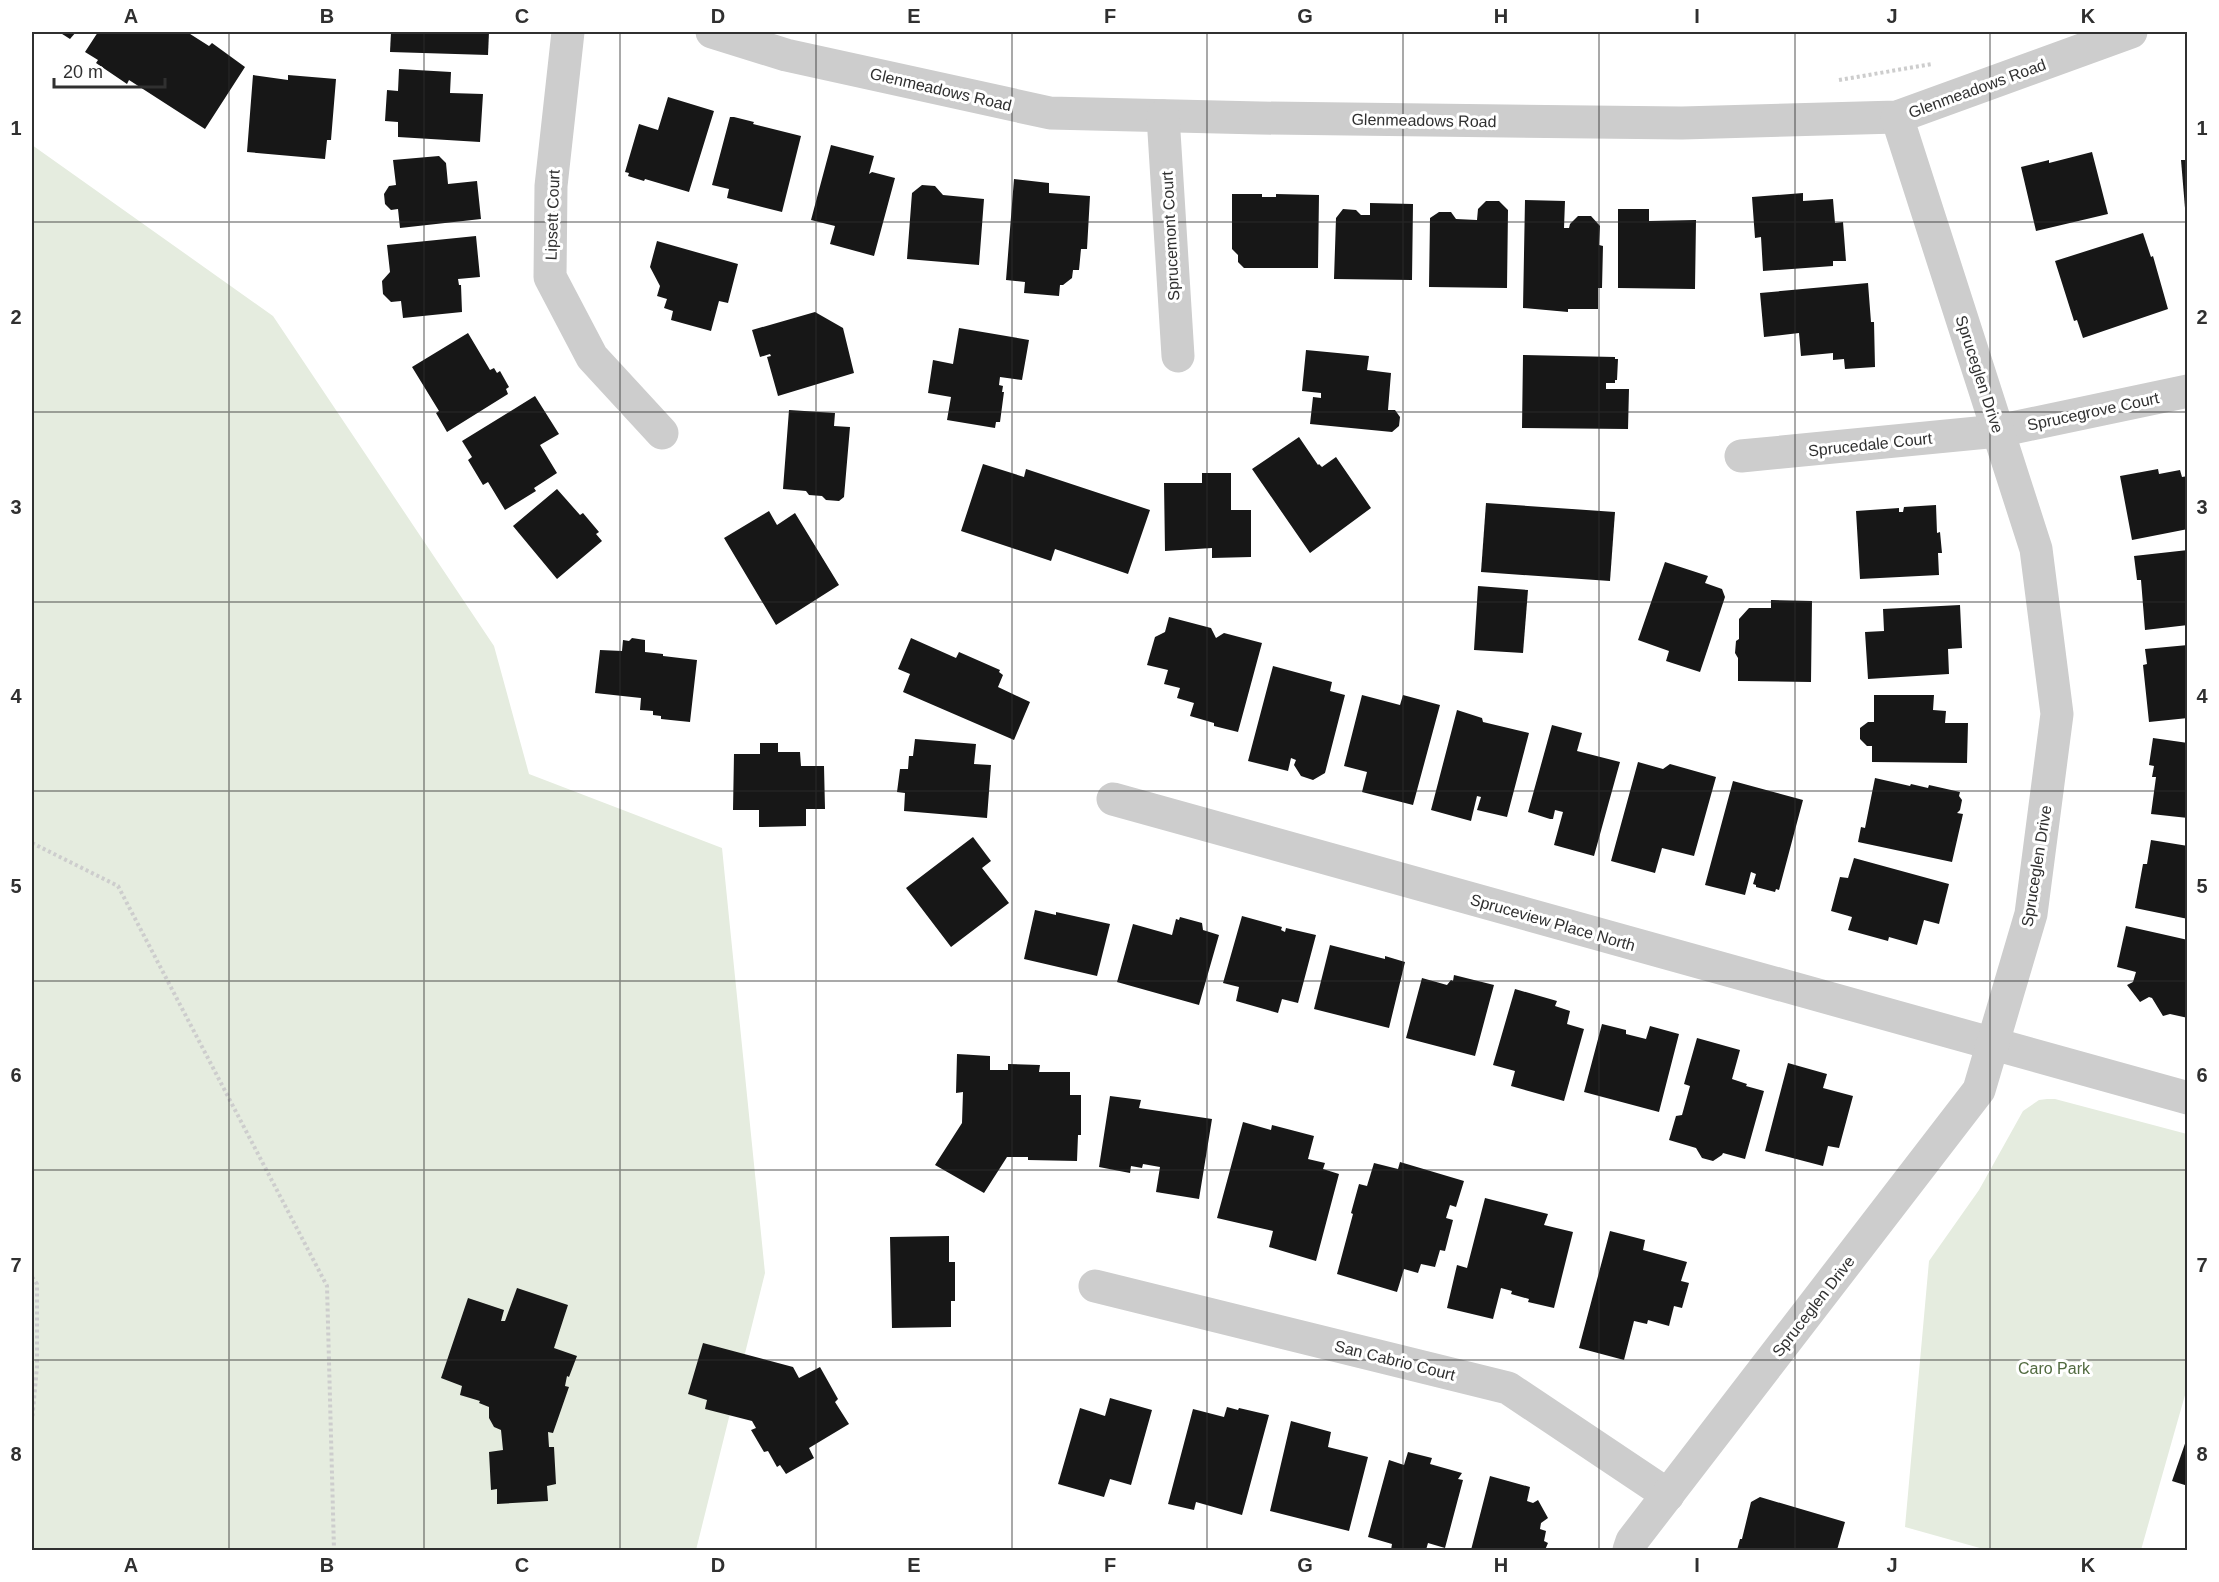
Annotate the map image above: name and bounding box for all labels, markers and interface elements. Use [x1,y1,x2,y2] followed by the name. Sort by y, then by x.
[124,5,138,27] text: A
[320,5,334,27] text: B
[515,5,529,27] text: C
[711,5,725,27] text: D
[907,5,921,27] text: E
[1104,5,1116,27] text: F
[1297,5,1313,27] text: G
[1494,5,1508,27] text: H
[1694,5,1700,27] text: I
[1886,5,1898,27] text: J
[2081,5,2096,27] text: K
[54,51,165,89] scale bar
[1906,56,2048,121] street label: Glenmeadows Road
[63,62,103,82] text: 20 m
[868,65,1013,114] street label: Glenmeadows Road
[1351,111,1497,130] street label: Glenmeadows Road
[10,117,22,139] text: 1
[2196,117,2208,139] text: 1
[542,169,563,261] street label: Lipsett Court
[1159,170,1182,301] street label: Sprucemont Court
[10,306,22,328] text: 2
[2196,306,2208,328] text: 2
[1952,313,2007,435] street label: Spruceglen Drive
[2026,389,2161,434] street label: Sprucegrove Court
[1807,429,1933,459] street label: Sprucedale Court
[10,496,22,518] text: 3
[2196,496,2208,518] text: 3
[10,685,22,707] text: 4
[2196,685,2208,707] text: 4
[2018,804,2055,928] street label: Spruceglen Drive
[10,875,22,897] text: 5
[2196,875,2208,897] text: 5
[1468,891,1637,954] street label: Spruceview Place North
[10,1064,22,1086] text: 6
[2196,1064,2208,1086] text: 6
[1769,1253,1858,1360] street label: Spruceglen Drive
[10,1254,22,1276] text: 7
[2196,1254,2208,1276] text: 7
[1333,1337,1457,1384] street label: San Cabrio Court
[2018,1360,2091,1377] park label: Caro Park
[10,1443,22,1465] text: 8
[2196,1443,2208,1465] text: 8
[124,1554,138,1576] text: A
[320,1554,334,1576] text: B
[515,1554,529,1576] text: C
[711,1554,725,1576] text: D
[907,1554,921,1576] text: E
[1104,1554,1116,1576] text: F
[1297,1554,1313,1576] text: G
[1494,1554,1508,1576] text: H
[1694,1554,1700,1576] text: I
[1886,1554,1898,1576] text: J
[2081,1554,2096,1576] text: K

